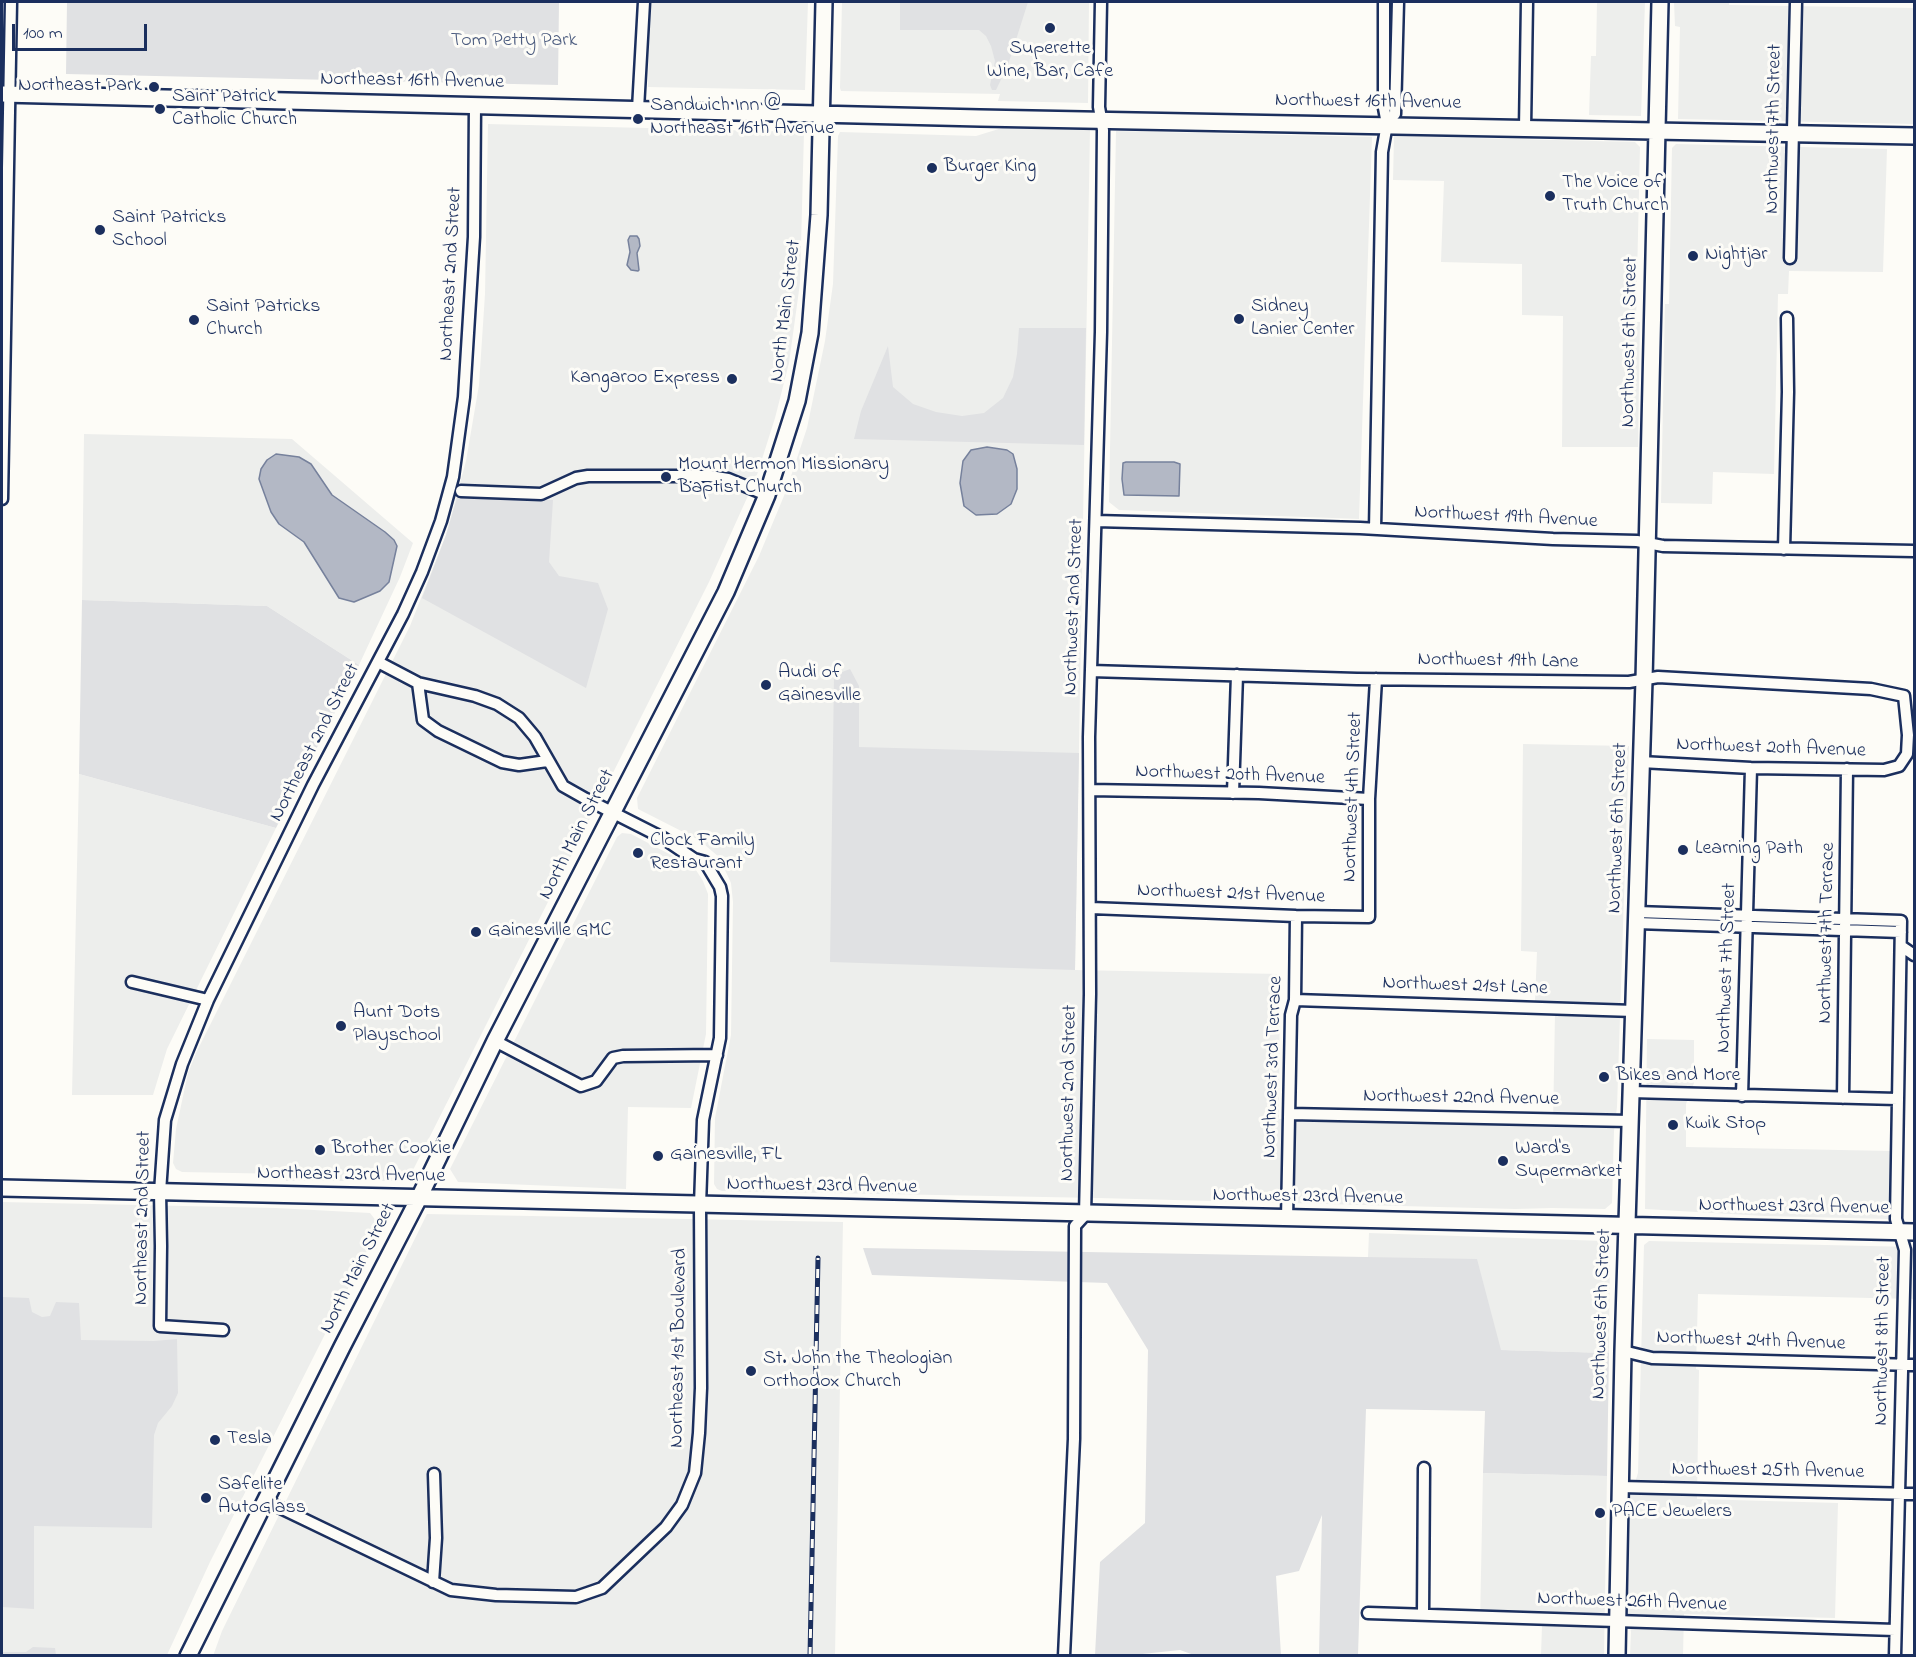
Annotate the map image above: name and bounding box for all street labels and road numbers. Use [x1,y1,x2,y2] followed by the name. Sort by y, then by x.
[1762,44,1788,214] street label: Northwest 7th Street
[320,68,504,96] street label: Northeast 16th Avenue
[1275,89,1461,117] street label: Northwest 16th Avenue
[435,186,469,362] street label: Northeast 2nd Street
[766,239,808,383] street label: North Main Street
[1618,256,1644,428] street label: Northwest 6th Street
[1414,501,1598,535] street label: Northwest 19th Avenue
[1060,518,1090,696] street label: Northwest 2nd Street
[1417,649,1579,675] street label: Northwest 19th Lane
[266,660,366,826] street label: Northeast 2nd Street
[1339,712,1369,882] street label: Northwest 4th Street
[1676,734,1866,764] street label: Northwest 20th Avenue
[1604,742,1634,914] street label: Northwest 6th Street
[1135,761,1325,791] street label: Northwest 20th Avenue
[535,766,621,904] street label: North Main Street
[1814,842,1842,1024] street label: Northwest 7th Terrace
[1136,880,1326,910] street label: Northwest 21st Avenue
[1713,883,1743,1053] street label: Northwest 7th Street
[1382,972,1548,1002] street label: Northwest 21st Lane
[1259,975,1289,1159] street label: Northwest 3rd Terrace
[1056,1004,1084,1182] street label: Northwest 2nd Street
[1363,1085,1559,1113] street label: Northwest 22nd Avenue
[130,1131,158,1305] street label: Northeast 2nd Street
[257,1162,445,1190] street label: Northeast 23rd Avenue
[726,1173,918,1201] street label: Northwest 23rd Avenue
[1212,1184,1404,1212] street label: Northwest 23rd Avenue
[1698,1194,1890,1222] street label: Northwest 23rd Avenue
[316,1200,402,1338] street label: North Main Street
[1588,1228,1618,1400] street label: Northwest 6th Street
[666,1248,694,1448] street label: Northeast 1st Boulevard
[1871,1256,1897,1426] street label: Northwest 8th Street
[1656,1327,1846,1357] street label: Northwest 24th Avenue
[1671,1458,1865,1486] street label: Northwest 25th Avenue
[1537,1588,1727,1618] street label: Northwest 26th Avenue

